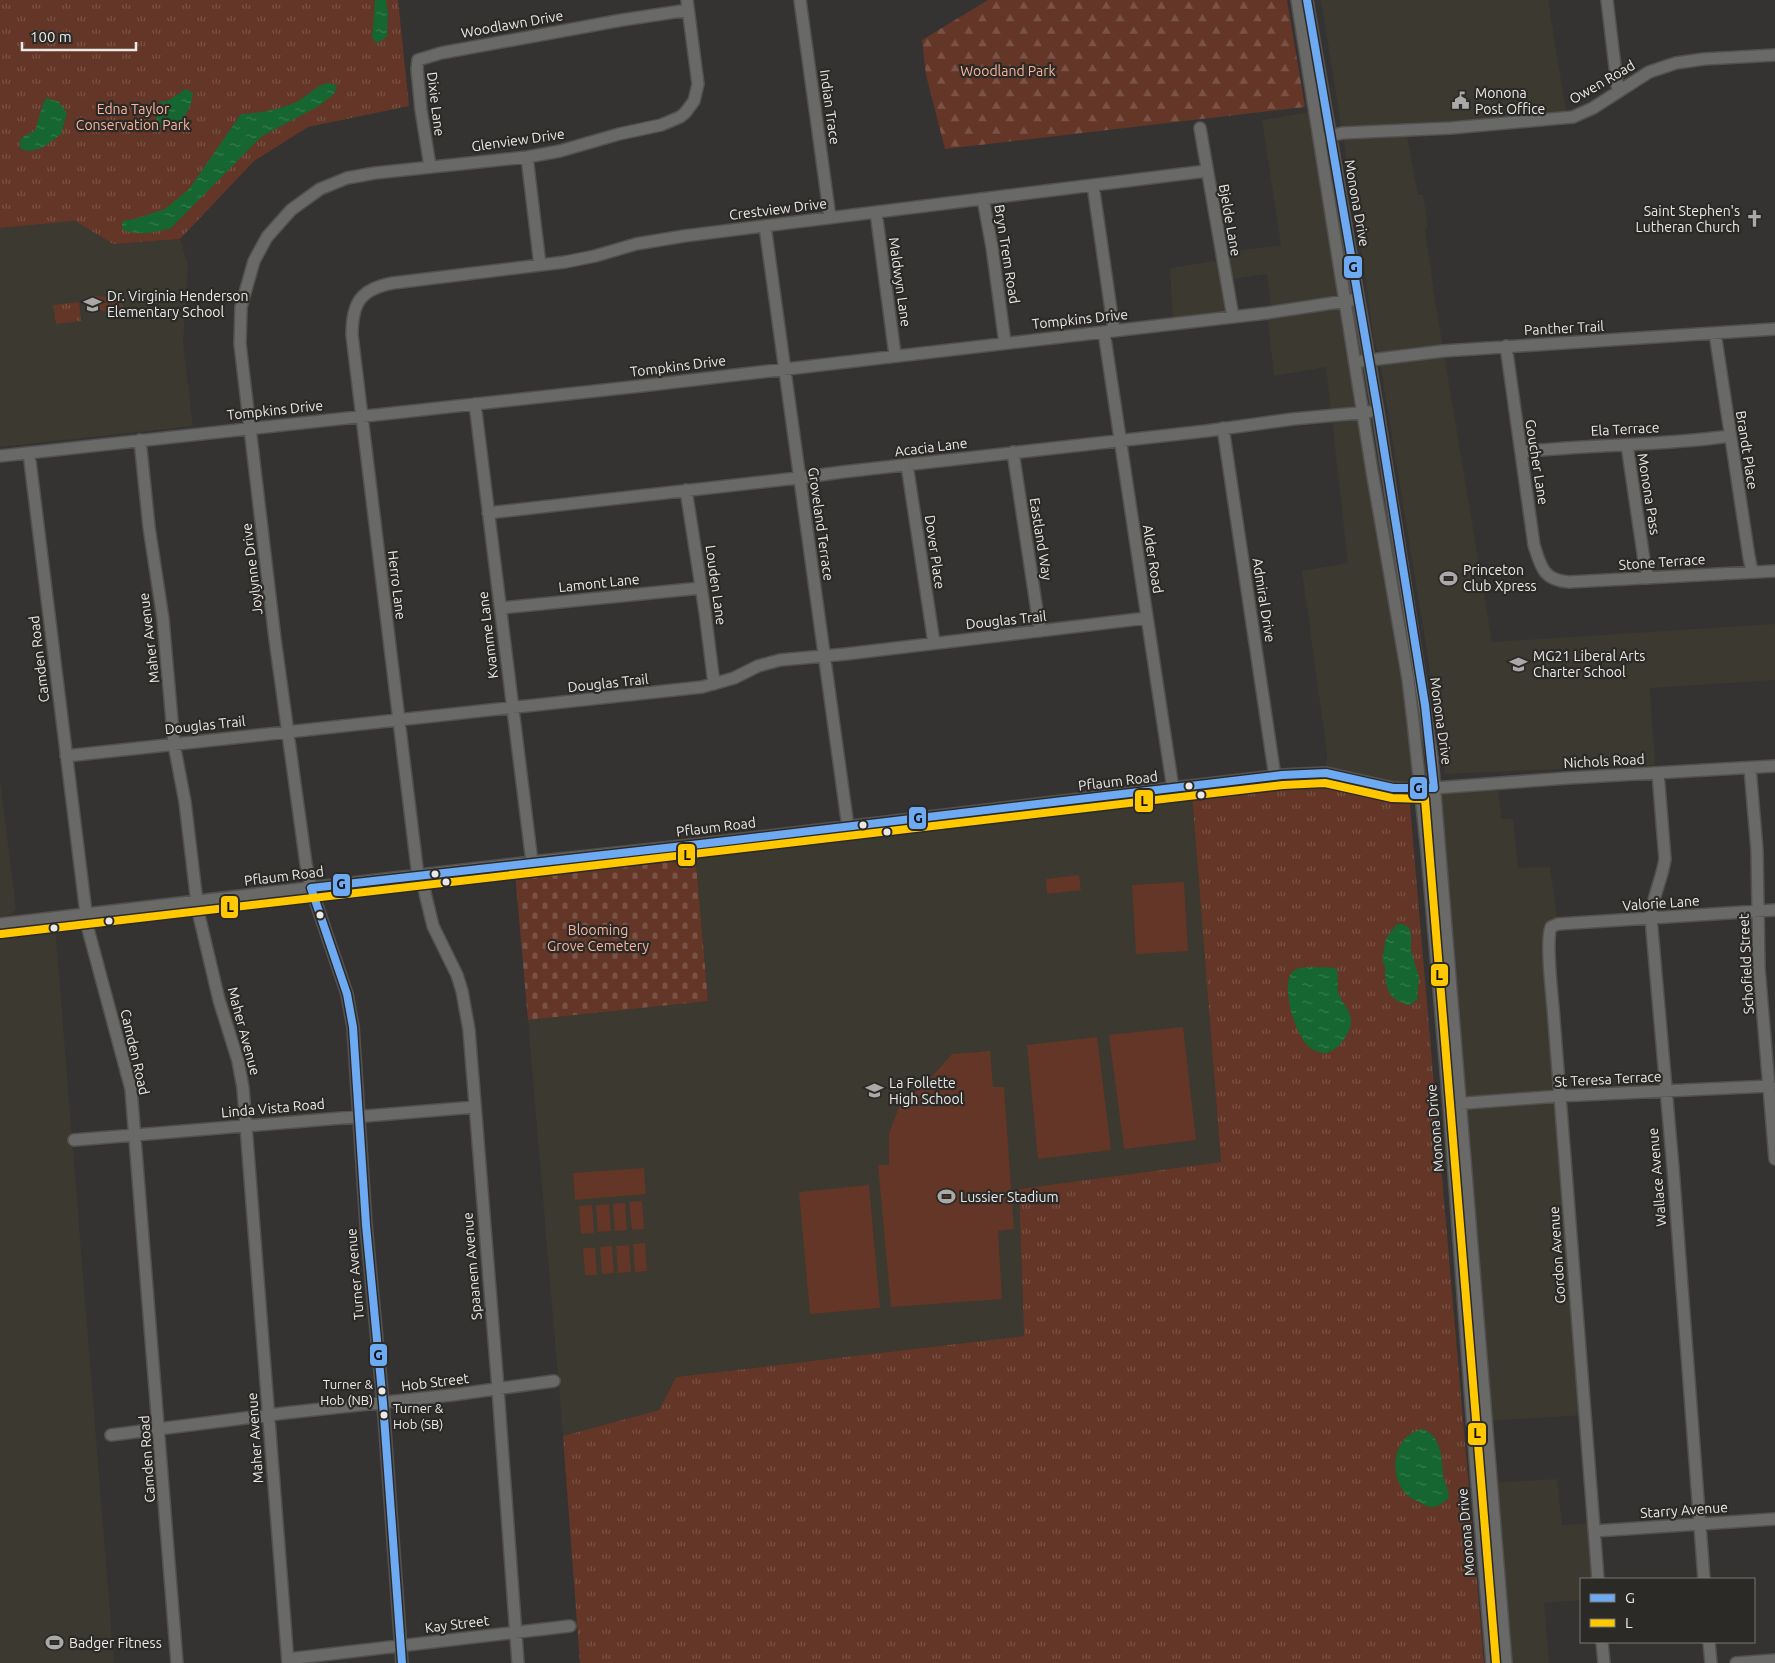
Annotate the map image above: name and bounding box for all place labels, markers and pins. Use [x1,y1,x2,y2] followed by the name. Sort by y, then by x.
[1475,85,1545,117] place label: Monona Post Office
[1451,91,1471,111] public building icon: Monona Post Office
[1636,203,1740,235] place label: Saint Stephen's Lutheran Church
[1744,209,1764,229] church icon: Saint Stephen's Lutheran Church
[107,288,248,320] place label: Dr. Virginia Henderson Elementary School
[83,294,103,314] school or university icon: Dr. Virginia Henderson Elementary School
[1463,562,1537,594] place label: Princeton Club Xpress
[1439,568,1459,588] sports icon: Princeton Club Xpress
[1533,648,1645,680] place label: MG21 Liberal Arts Charter School
[1509,654,1529,674] school or university icon: MG21 Liberal Arts Charter School
[1184,781,1194,791] unlabelled marker
[1196,790,1206,800] unlabelled marker
[858,820,868,830] unlabelled marker
[882,827,892,837] unlabelled marker
[430,869,440,879] unlabelled marker
[441,877,451,887] unlabelled marker
[315,910,325,920] unlabelled marker
[104,916,114,926] unlabelled marker
[49,923,59,933] unlabelled marker
[889,1075,964,1107] place label: La Follette High School
[865,1081,885,1101] school or university icon: La Follette High School
[936,1187,956,1207] sports icon: Lussier Stadium
[960,1189,1059,1205] place label: Lussier Stadium
[320,1377,373,1408] place label: Turner & Hob (NB)
[377,1386,387,1396] marker: Turner & Hob (NB)
[393,1401,444,1432] place label: Turner & Hob (SB)
[379,1410,389,1420] marker: Turner & Hob (SB)
[45,1633,65,1653] sports icon: Badger Fitness
[69,1635,162,1651] place label: Badger Fitness

